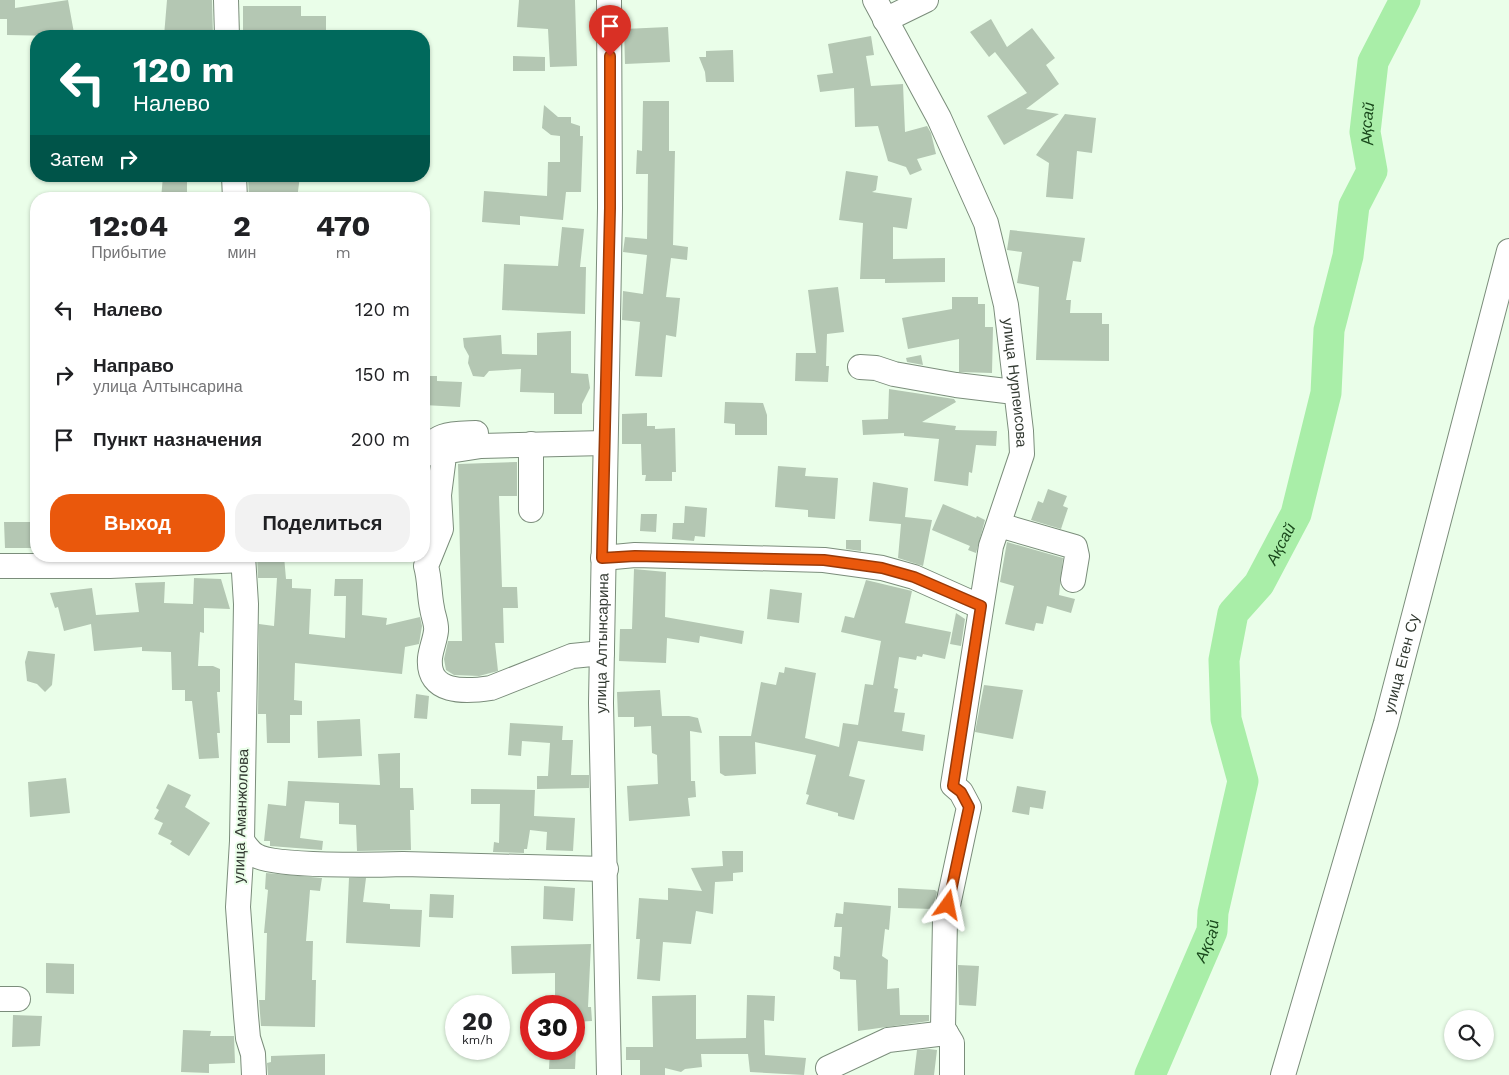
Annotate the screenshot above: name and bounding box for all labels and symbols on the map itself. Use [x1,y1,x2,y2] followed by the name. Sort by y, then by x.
[589,5,631,56] pin
[1356,101,1378,148] water label: Ақсай
[999,317,1031,448] street label: улица Нурпеисова
[1262,520,1300,569] water label: Ақсай
[592,572,612,713] street label: улица Алтынсарина
[1380,612,1423,715] street label: улица Еген Су
[230,748,252,884] street label: улица Аманжолова
[921,878,973,930] position arrow
[1190,919,1223,966] water label: Ақсай
[520,995,585,1060] speed limit sign: 30

